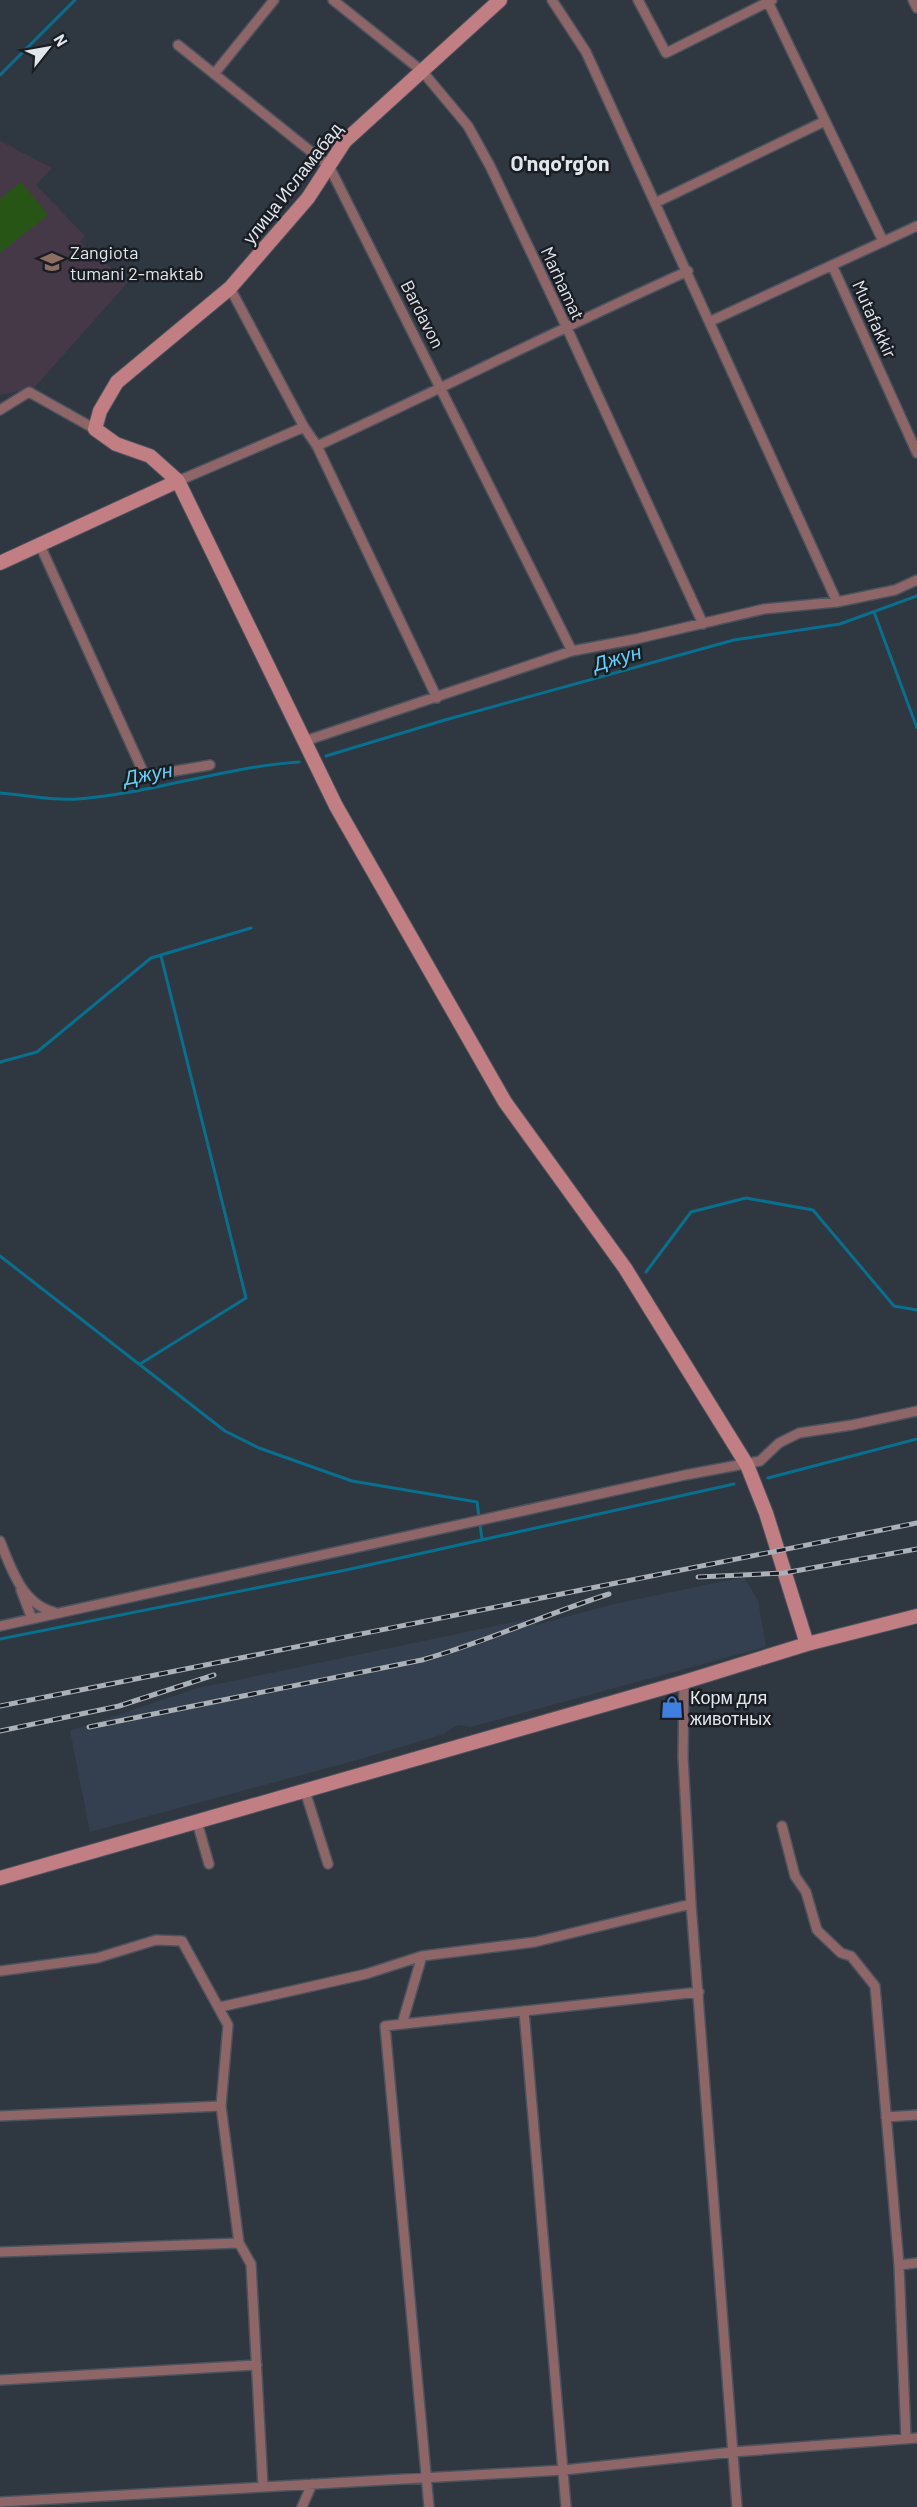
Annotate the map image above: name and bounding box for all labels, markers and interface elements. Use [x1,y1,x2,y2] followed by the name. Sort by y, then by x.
[18,18,78,78] north arrow
[50,31,72,49] text: N
[238,117,347,248] street label: улица Исламабад
[510,150,610,175] district label: O'nqo'rg'on
[70,241,204,284] place label: Zangiota tumani 2-maktab
[537,243,589,323] street label: Marhamat
[39,249,65,275] school or university icon: Zangiota tumani 2-maktab
[397,276,449,352] street label: Bardavon
[848,277,902,362] street label: Mutafakkir
[588,639,644,676] water label: Джун
[120,757,174,789] water label: Джун
[690,1686,771,1729] place label: Корм для животных
[659,1694,685,1720] shop icon: Корм для животных

